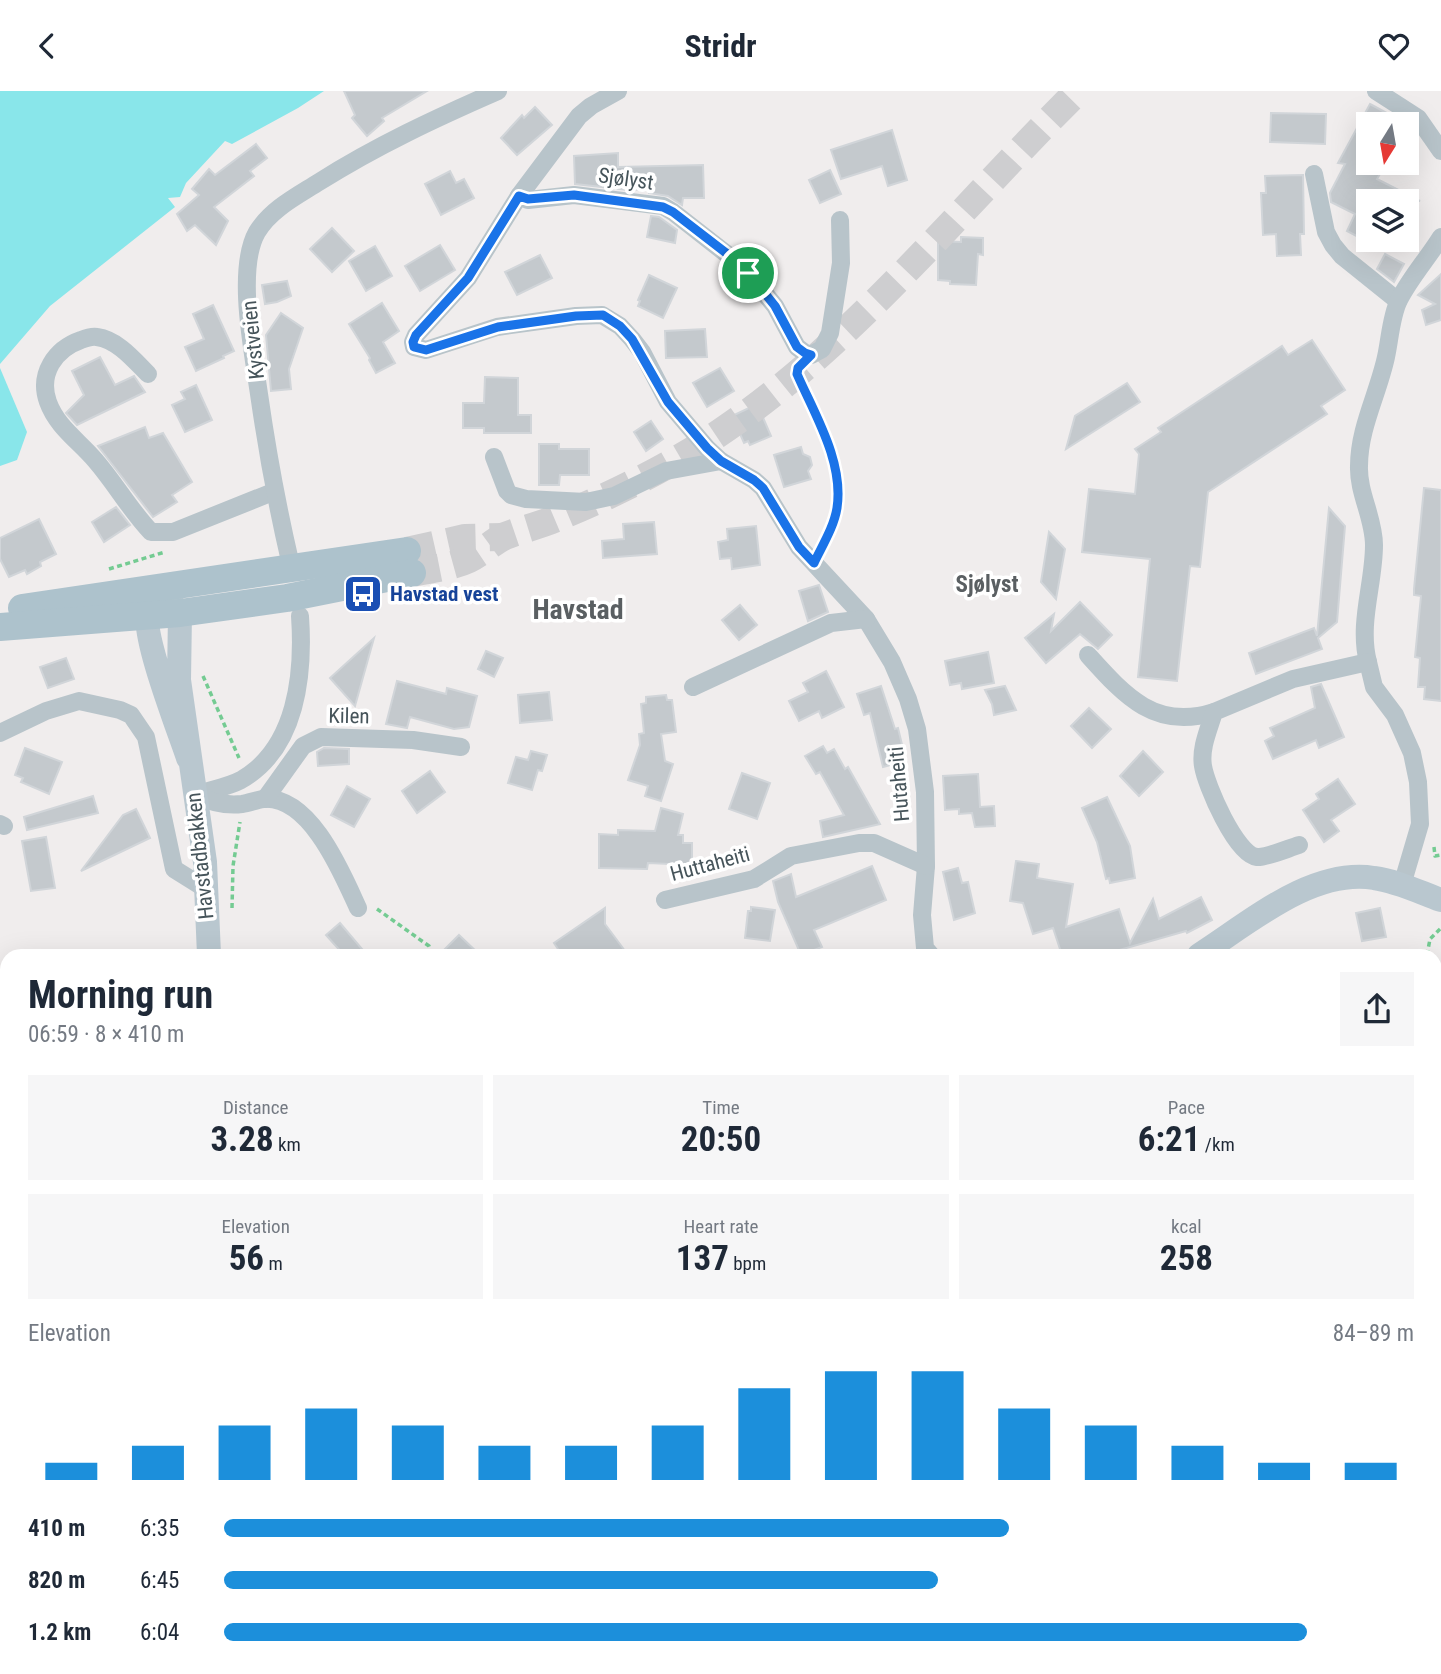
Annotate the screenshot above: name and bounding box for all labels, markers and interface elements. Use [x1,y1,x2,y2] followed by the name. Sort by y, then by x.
[28,27,66,65] icon: back
[684,27,757,65] text: Stridr
[1375,27,1413,65] icon: heart
[1356,112,1419,175] north arrow
[1356,112,1419,252] map controls
[597,163,655,195] street label: Sjølyst
[1356,189,1419,252] button: layers
[718,243,778,303] pin
[729,254,767,292] icon: arrive
[237,299,269,381] street label: Kystveien
[955,571,1019,598] district label: Sjølyst
[342,573,384,615] bus stop icon: Havstad vest
[390,582,499,606] place label: Havstad vest
[532,593,624,626] district label: Havstad
[328,704,370,728] street label: Kilen
[884,745,914,823] street label: Hutaheiti
[181,791,219,921] street label: Havstadbakken
[668,842,752,886] street label: Huttaheiti
[1340,972,1414,1046] button: share
[28,973,213,1017] text: Morning run
[28,1021,184,1048] text: 06:59 · 8 × 410 m
[223,1096,288,1119] text: Distance
[702,1096,740,1119] text: Time
[1168,1096,1205,1119] text: Pace
[210,1119,274,1160] text: 3.28
[681,1119,761,1160] text: 20:50
[1138,1119,1201,1160] text: 6:21
[274,1133,301,1156] text: km
[1201,1133,1235,1156] text: /km
[221,1215,290,1238] text: Elevation
[683,1215,759,1238] text: Heart rate
[1171,1215,1202,1238] text: kcal
[229,1238,264,1279] text: 56
[676,1238,729,1279] text: 137
[1160,1238,1213,1279] text: 258
[264,1252,283,1275] text: m
[729,1252,766,1275] text: bpm
[28,1320,111,1347] text: Elevation
[1333,1320,1414,1347] text: 84–89 m
[28,1515,85,1542] text: 410 m
[140,1515,179,1542] text: 6:35
[28,1567,85,1594] text: 820 m
[140,1567,179,1594] text: 6:45
[28,1619,91,1646] text: 1.2 km
[140,1619,179,1646] text: 6:04

